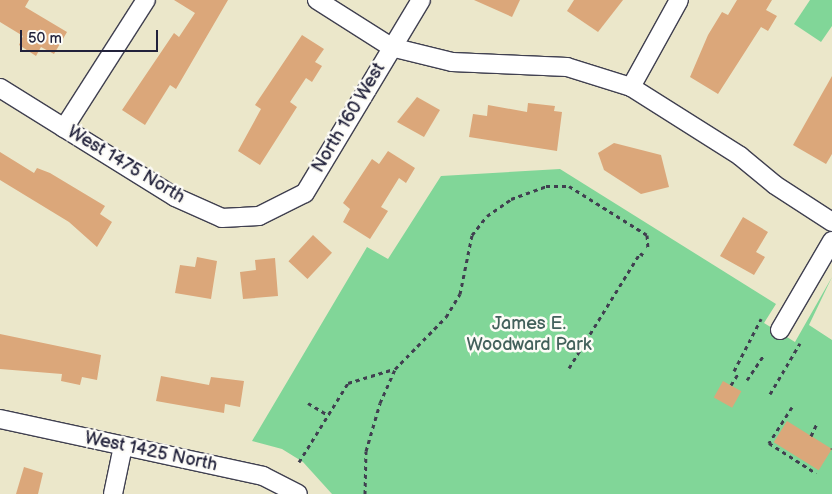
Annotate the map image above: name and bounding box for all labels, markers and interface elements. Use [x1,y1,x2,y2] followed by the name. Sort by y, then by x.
[22,20,160,52] scale bar
[28,29,62,48] text: 50 m
[308,59,390,177] street label: North 160 West
[63,121,189,209] street label: West 1475 North
[466,314,592,356] park label: James E. Woodward Park
[83,427,219,477] street label: West 1425 North

